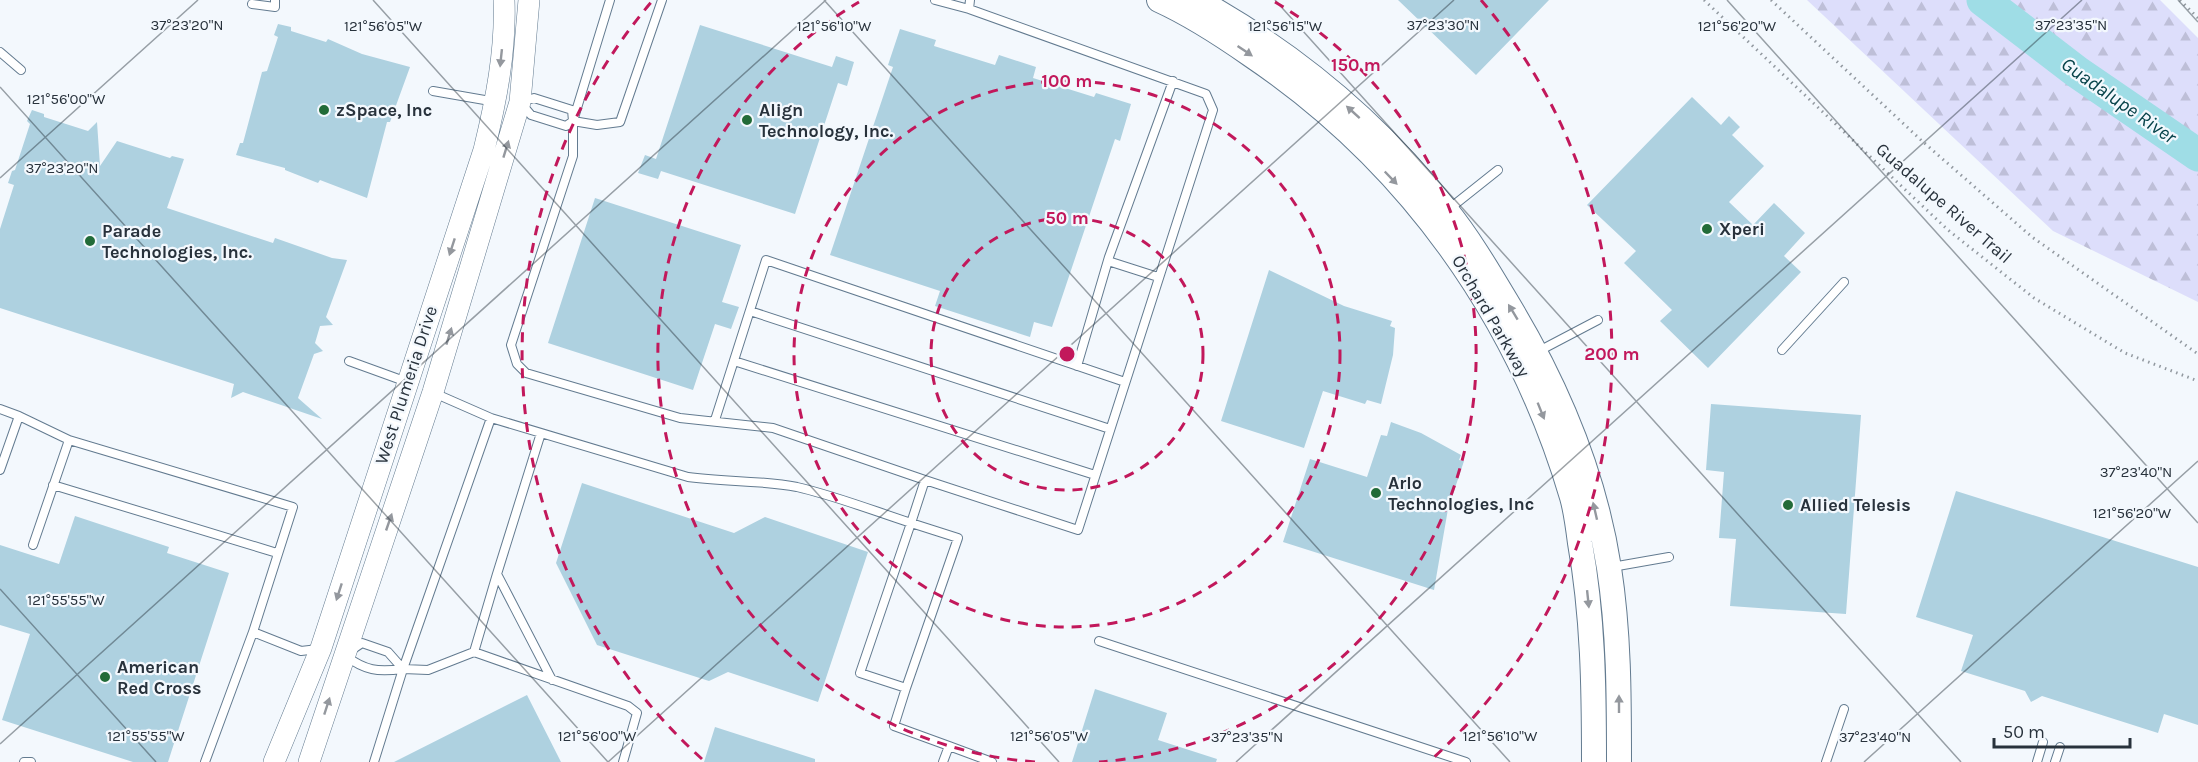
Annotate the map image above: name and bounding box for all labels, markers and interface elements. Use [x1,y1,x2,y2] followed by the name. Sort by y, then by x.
[150,16,224,34] text: 37°23'20"N
[1406,16,1480,34] text: 37°23'30"N
[2035,16,2107,34] text: 37°23'35"N
[344,17,423,35] text: 121°56'05"W
[797,17,872,35] text: 121°56'10"W
[1248,17,1323,35] text: 121°56'15"W
[1698,17,1777,35] text: 121°56'20"W
[1237,45,1253,56] one-way arrow
[496,49,506,68] one-way arrow
[2057,52,2182,149] water label: Guadalupe River
[1331,54,1381,76] text: 150 m
[1042,70,1092,92] text: 100 m
[27,90,106,108] text: 121°56'00"W
[336,99,432,121] place label: zSpace, Inc
[759,99,893,142] place label: Align Technology, Inc.
[317,103,331,117] marker: zSpace, Inc
[1346,105,1360,119] one-way arrow
[740,113,754,127] marker: Align Technology, Inc.
[1872,138,2016,268] street label: Guadalupe River Trail
[502,140,511,158] one-way arrow
[25,159,99,177] text: 37°23'20"N
[1384,171,1398,185] one-way arrow
[1045,207,1089,229] text: 50 m
[1719,218,1765,240] place label: Xperi
[102,220,252,263] place label: Parade Technologies, Inc.
[1700,222,1714,236] marker: Xperi
[83,234,97,248] marker: Parade Technologies, Inc.
[447,238,457,256] one-way arrow
[1447,251,1535,382] street label: Orchard Parkway
[370,303,442,467] street label: West Plumeria Drive
[1507,304,1518,320] one-way arrow
[445,327,454,345] one-way arrow
[1584,343,1640,365] text: 200 m
[1057,344,1077,364] centre of rings
[1537,402,1546,420] one-way arrow
[2100,463,2172,481] text: 37°23'40"N
[1388,472,1534,515] place label: Arlo Technologies, Inc
[1369,486,1383,500] marker: Arlo Technologies, Inc
[1800,494,1911,516] place label: Allied Telesis
[1781,498,1795,512] marker: Allied Telesis
[1590,501,1600,520] one-way arrow
[2093,504,2172,522] text: 121°56'20"W
[385,513,395,531] one-way arrow
[334,583,344,601] one-way arrow
[1583,590,1593,609] one-way arrow
[27,591,105,609] text: 121°55'55"W
[117,656,201,699] place label: American Red Cross
[98,670,112,684] marker: American Red Cross
[1614,694,1624,713] one-way arrow
[323,697,333,715] one-way arrow
[1994,711,2130,749] scale bar
[2003,721,2045,743] text: 50 m
[107,727,185,745] text: 121°55'55"W
[558,727,637,745] text: 121°56'00"W
[1010,727,1089,745] text: 121°56'05"W
[1463,727,1538,745] text: 121°56'10"W
[1211,728,1283,746] text: 37°23'35"N
[1839,728,1911,746] text: 37°23'40"N

